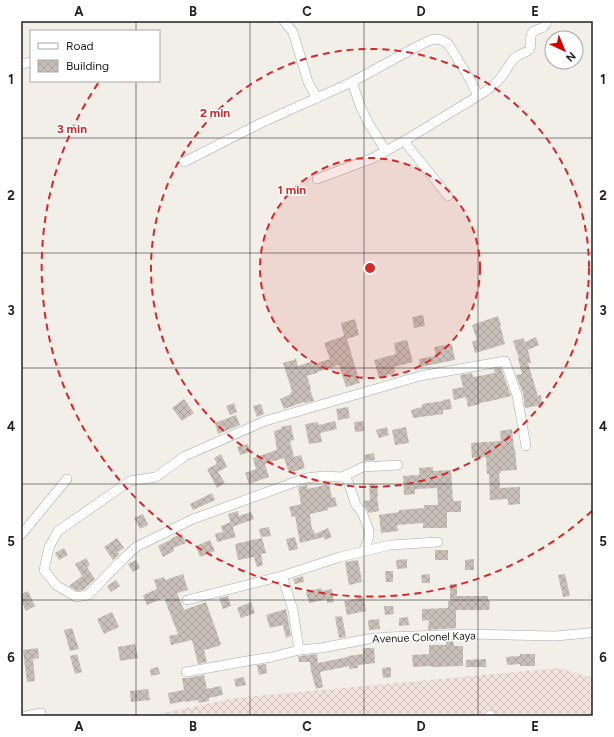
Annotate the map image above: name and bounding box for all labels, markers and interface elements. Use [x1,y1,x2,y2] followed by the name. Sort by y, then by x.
[74,4,84,19] text: A
[189,4,197,19] text: B
[302,4,312,19] text: C
[416,4,426,19] text: D
[531,4,539,19] text: E
[30,30,160,82] legend
[544,30,584,70] north arrow
[66,39,94,53] text: Road
[563,49,578,64] text: N
[66,59,109,73] text: Building
[8,72,14,87] text: 1
[600,72,606,87] text: 1
[200,106,230,120] text: 2 min
[57,122,87,136] text: 3 min
[278,183,306,197] text: 1 min
[7,188,15,203] text: 2
[599,188,607,203] text: 2
[363,261,377,275] centre of rings
[7,303,15,318] text: 3
[599,303,607,318] text: 3
[7,419,15,434] text: 4
[599,419,607,434] text: 4
[7,534,15,549] text: 5
[599,534,607,549] text: 5
[372,629,476,646] street label: Avenue Colonel Kaya
[7,650,15,665] text: 6
[599,650,607,665] text: 6
[74,719,84,734] text: A
[189,719,197,734] text: B
[302,719,312,734] text: C
[416,719,426,734] text: D
[531,719,539,734] text: E

